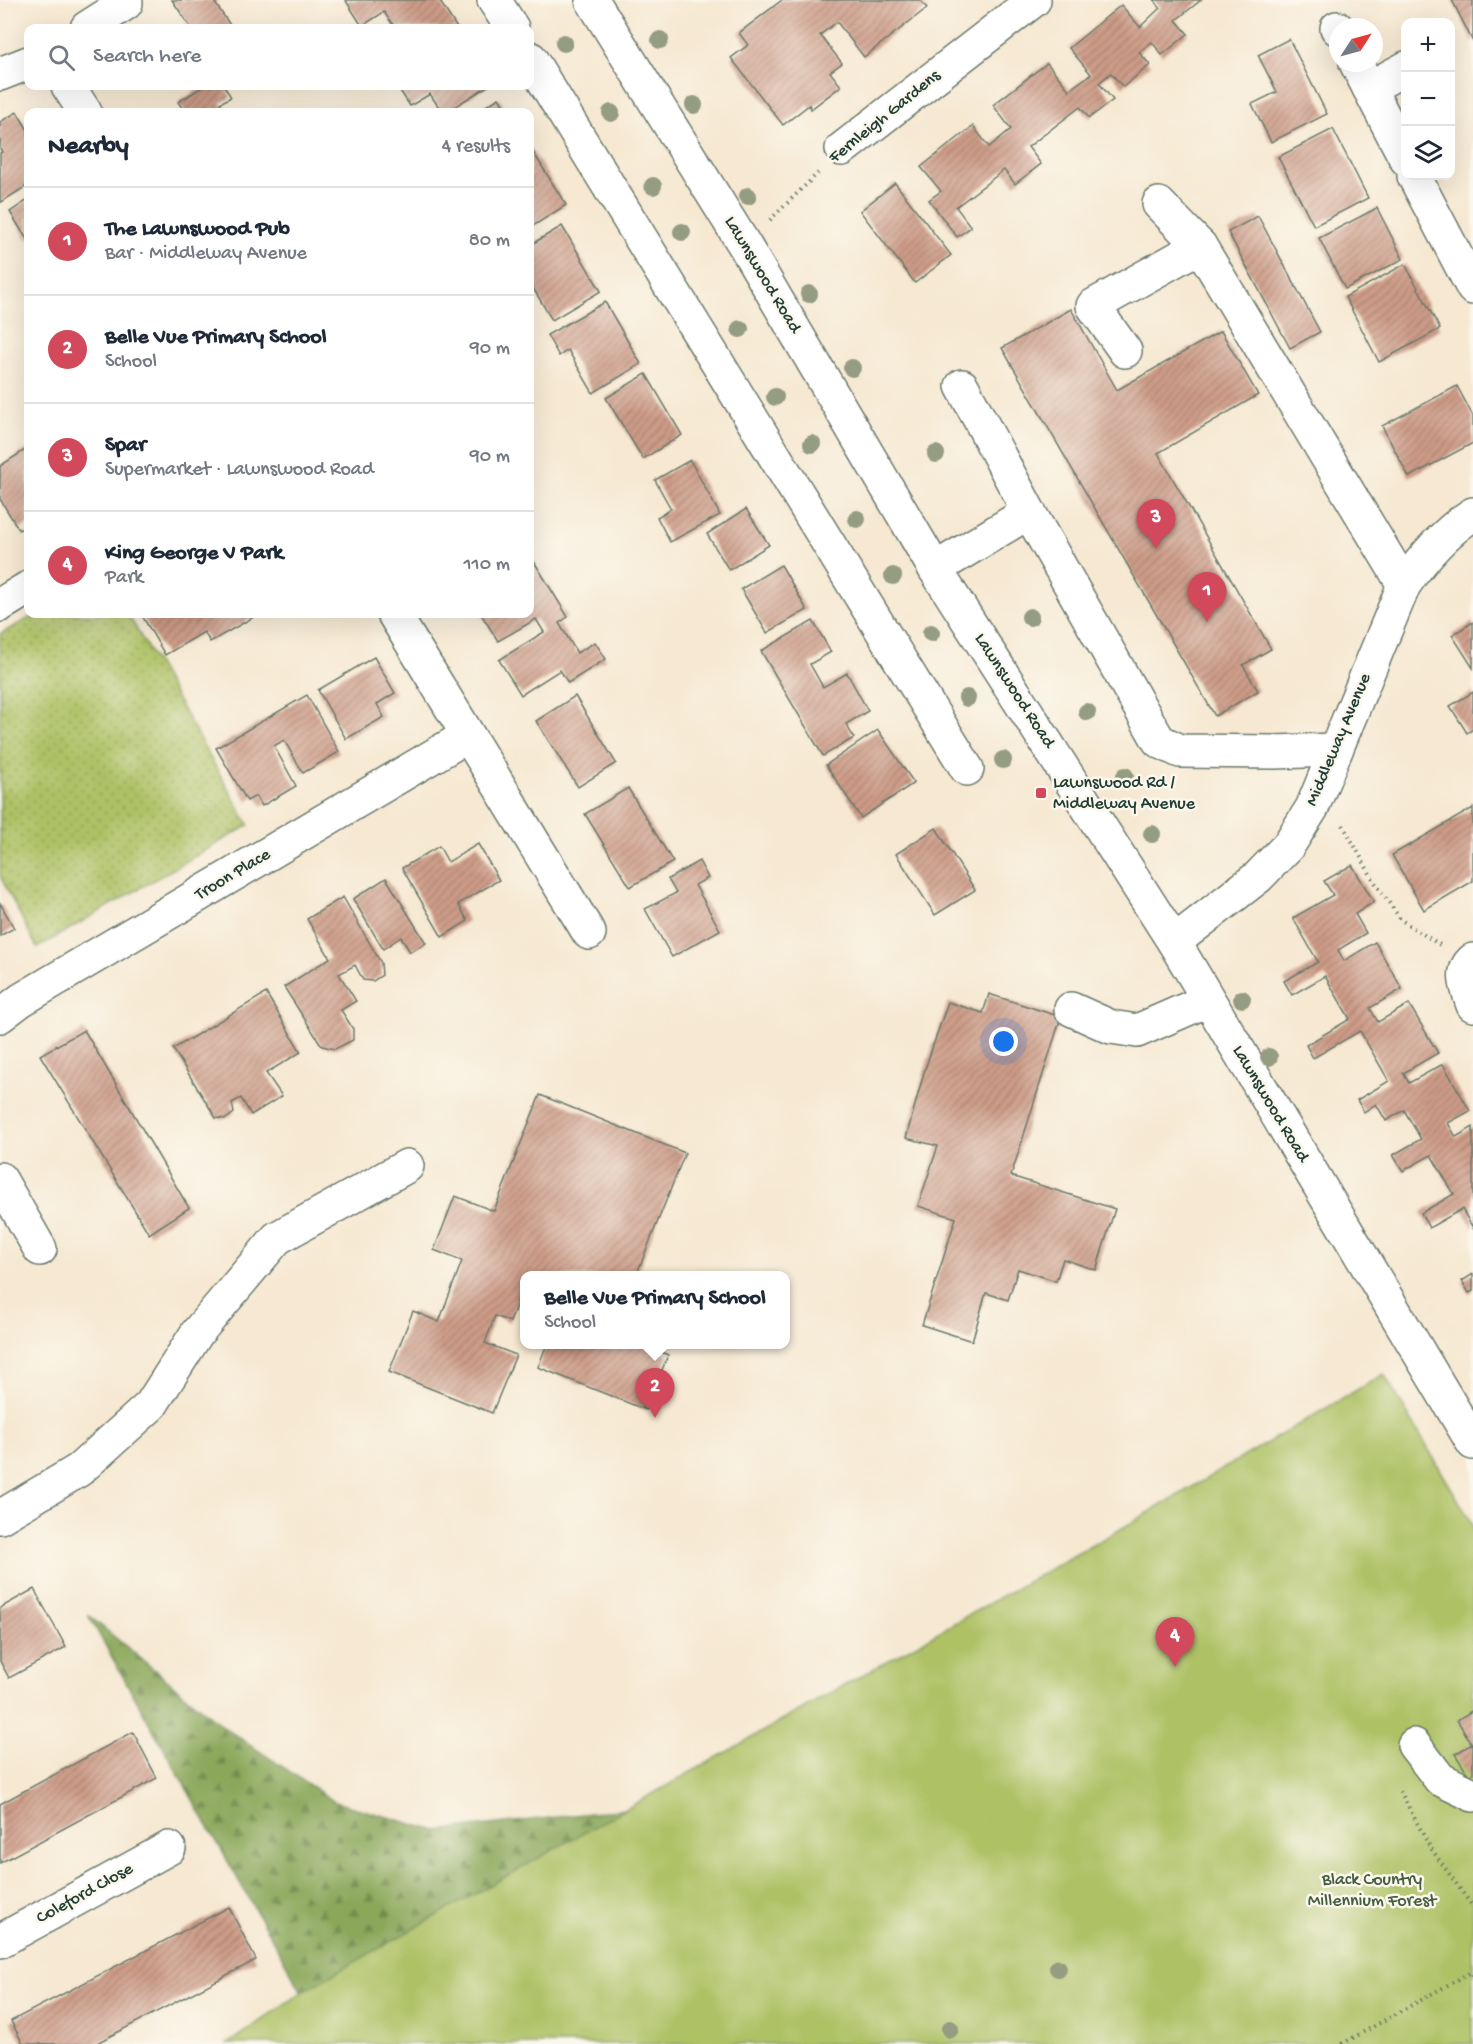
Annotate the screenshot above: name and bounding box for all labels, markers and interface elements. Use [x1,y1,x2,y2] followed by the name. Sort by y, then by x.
[1329,18,1383,72] north arrow
[1401,18,1455,180] map controls
[1401,18,1455,72] button: +
[24,24,534,90] search box
[45,41,78,74] icon: search
[93,44,201,70] text: Search here
[824,65,946,169] street label: Fernleigh Gardens
[1401,72,1455,126] button: −
[1401,126,1455,180] button: layers
[48,132,129,163] text: Nearby
[442,136,510,159] text: 4 results
[719,213,806,338] street label: Lawnswood Road
[105,217,290,243] text: The Lawnswood Pub
[63,230,72,253] text: 1
[469,230,510,253] text: 80 m
[105,243,307,266] text: Bar · Middleway Avenue
[105,325,327,351] text: Belle Vue Primary School
[63,338,72,361] text: 2
[470,338,510,361] text: 90 m
[105,351,157,374] text: School
[105,433,146,459] text: Spar
[62,446,73,469] text: 3
[470,446,510,469] text: 90 m
[105,459,374,482] text: Supermarket · Lawnswood Road
[1136,500,1176,549] pin: 3
[105,541,283,567] text: King George V Park
[63,554,72,577] text: 4
[464,554,510,577] text: 110 m
[105,567,143,590] text: Park
[1188,572,1226,622] pin: 1
[969,630,1060,753] street label: Lawnswood Road
[1302,670,1377,809] street label: Middleway Avenue
[1053,773,1196,815] place label: Lawnswood Rd / Middleway Avenue
[1034,786,1048,800] marker: Lawnswood Rd / Middleway Avenue
[191,844,275,906] street label: Troon Place
[989,1027,1018,1056] your location
[1227,1042,1314,1167] street label: Lawnswood Road
[520,1271,790,1349] popup
[544,1286,766,1312] text: Belle Vue Primary School
[544,1312,596,1335] text: School
[636,1368,674,1418] pin: 2
[1156,1618,1194,1667] pin: 4
[33,1858,138,1929] street label: Coleford Close
[1308,1870,1438,1912] park label: Black Country Millennium Forest

